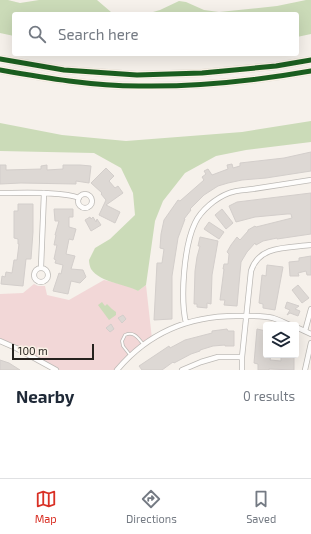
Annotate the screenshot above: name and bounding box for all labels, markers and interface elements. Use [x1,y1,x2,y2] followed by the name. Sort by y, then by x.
[12,12,299,56] search box
[26,23,48,45] icon: search
[58,25,139,43] text: Search here
[263,322,299,358] map controls
[263,322,299,358] button: layers
[12,342,94,361] scale bar
[18,344,48,357] text: 100 m
[16,386,74,406] text: Nearby
[243,388,295,404] text: 0 results
[35,488,57,525] tab: Map
[126,488,177,525] tab: Directions
[246,488,276,525] tab: Saved

